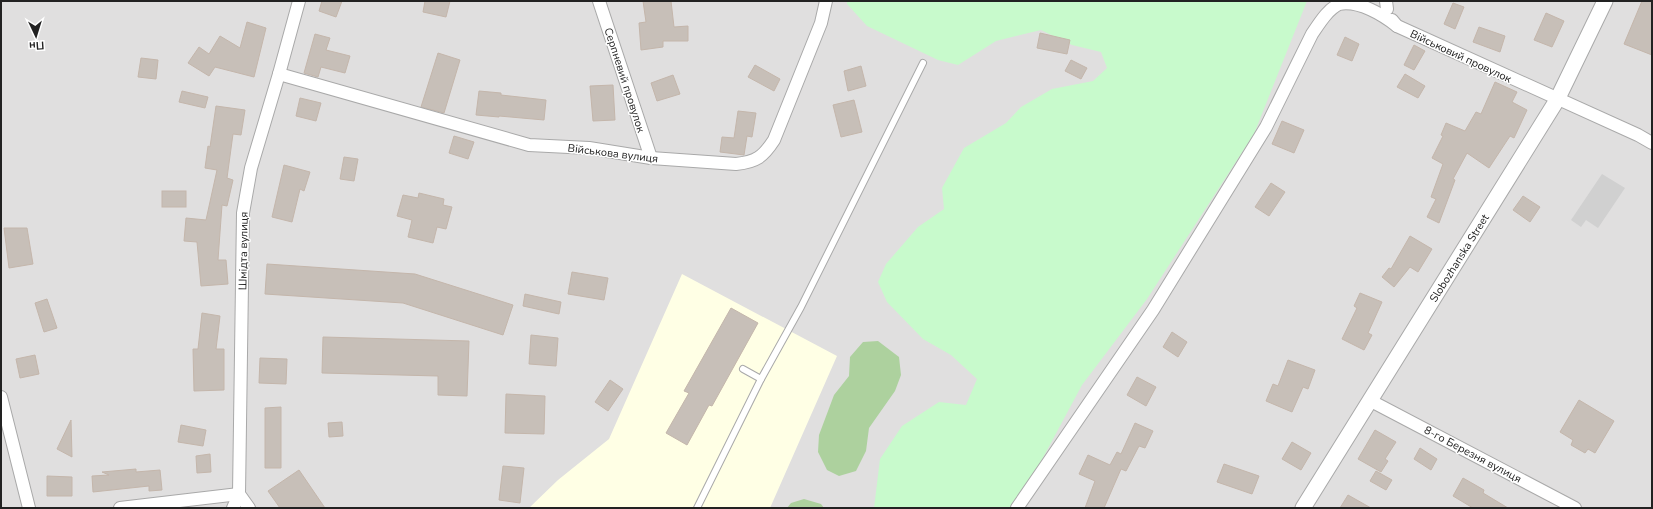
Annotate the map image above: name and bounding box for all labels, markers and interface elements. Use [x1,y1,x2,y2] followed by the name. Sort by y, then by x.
[16,16,56,56] north arrow
[601,26,649,135] street label: Серпневий провулок
[1408,26,1514,87] street label: Військовий провулок
[29,37,45,53] text: Пн
[567,140,659,167] street label: Військова вулиця
[1426,211,1493,305] street label: Slobozhanska Street
[235,212,252,290] street label: Шмідта вулиця
[1421,422,1524,486] street label: 8-го Березня вулиця

